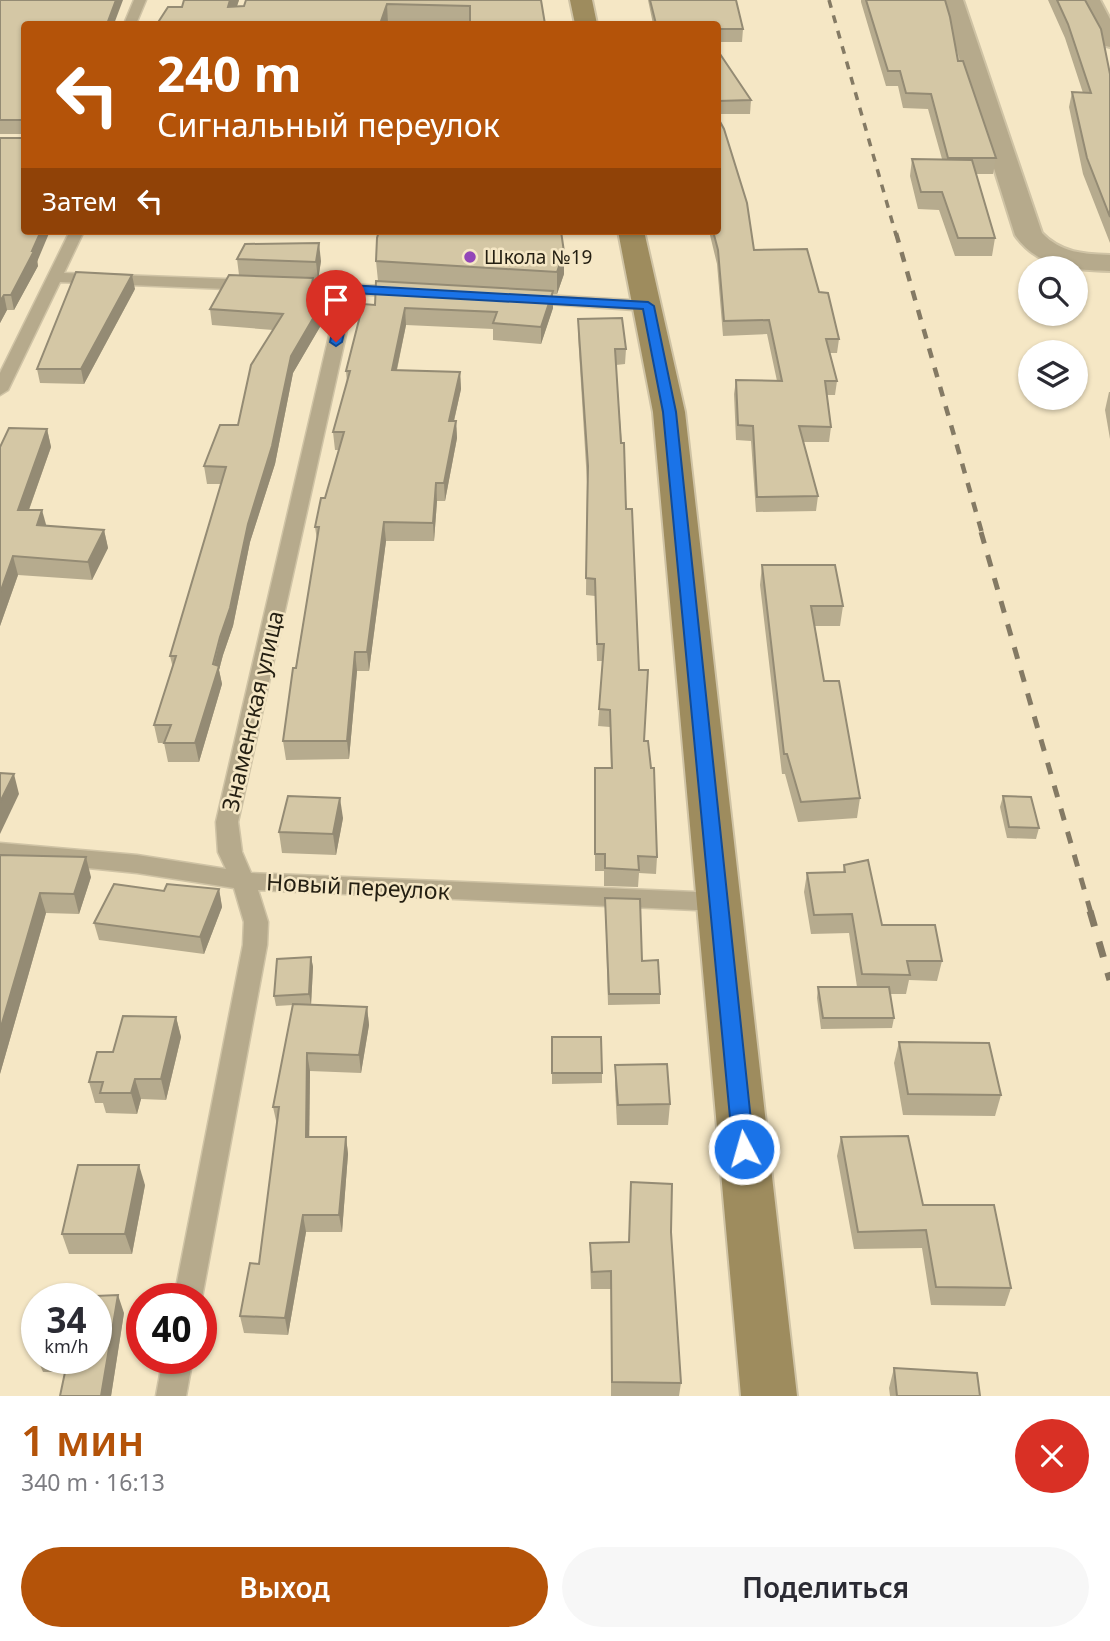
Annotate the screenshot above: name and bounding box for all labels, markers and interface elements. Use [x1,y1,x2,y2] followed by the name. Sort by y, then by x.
[157,40,302,106] text: 240 m
[42,49,133,140] icon: left
[157,103,500,146] text: Сигнальный переулок
[131,182,169,220] icon: left
[42,183,117,219] text: Затем
[484,244,592,270] place label: Школа №19
[462,249,478,265] marker: Школа №19
[1018,256,1088,410] map controls
[1018,256,1088,326] button: search
[306,270,366,342] pin
[317,281,355,319] icon: arrive
[1018,340,1088,410] button: layers
[213,608,291,814] street label: Знаменская улица
[265,865,451,907] street label: Новый переулок
[707,1112,781,1186] position arrow
[126,1283,217,1374] speed limit sign: 40
[46,1296,87,1343] text: 34
[44,1334,89,1358] text: km/h
[21,1411,144,1468] text: 1 мин
[1015,1419,1089,1493] button: close
[21,1466,165,1498] text: 340 m · 16:13
[21,1547,548,1627] button: Выход
[562,1547,1089,1627] button: Поделиться

